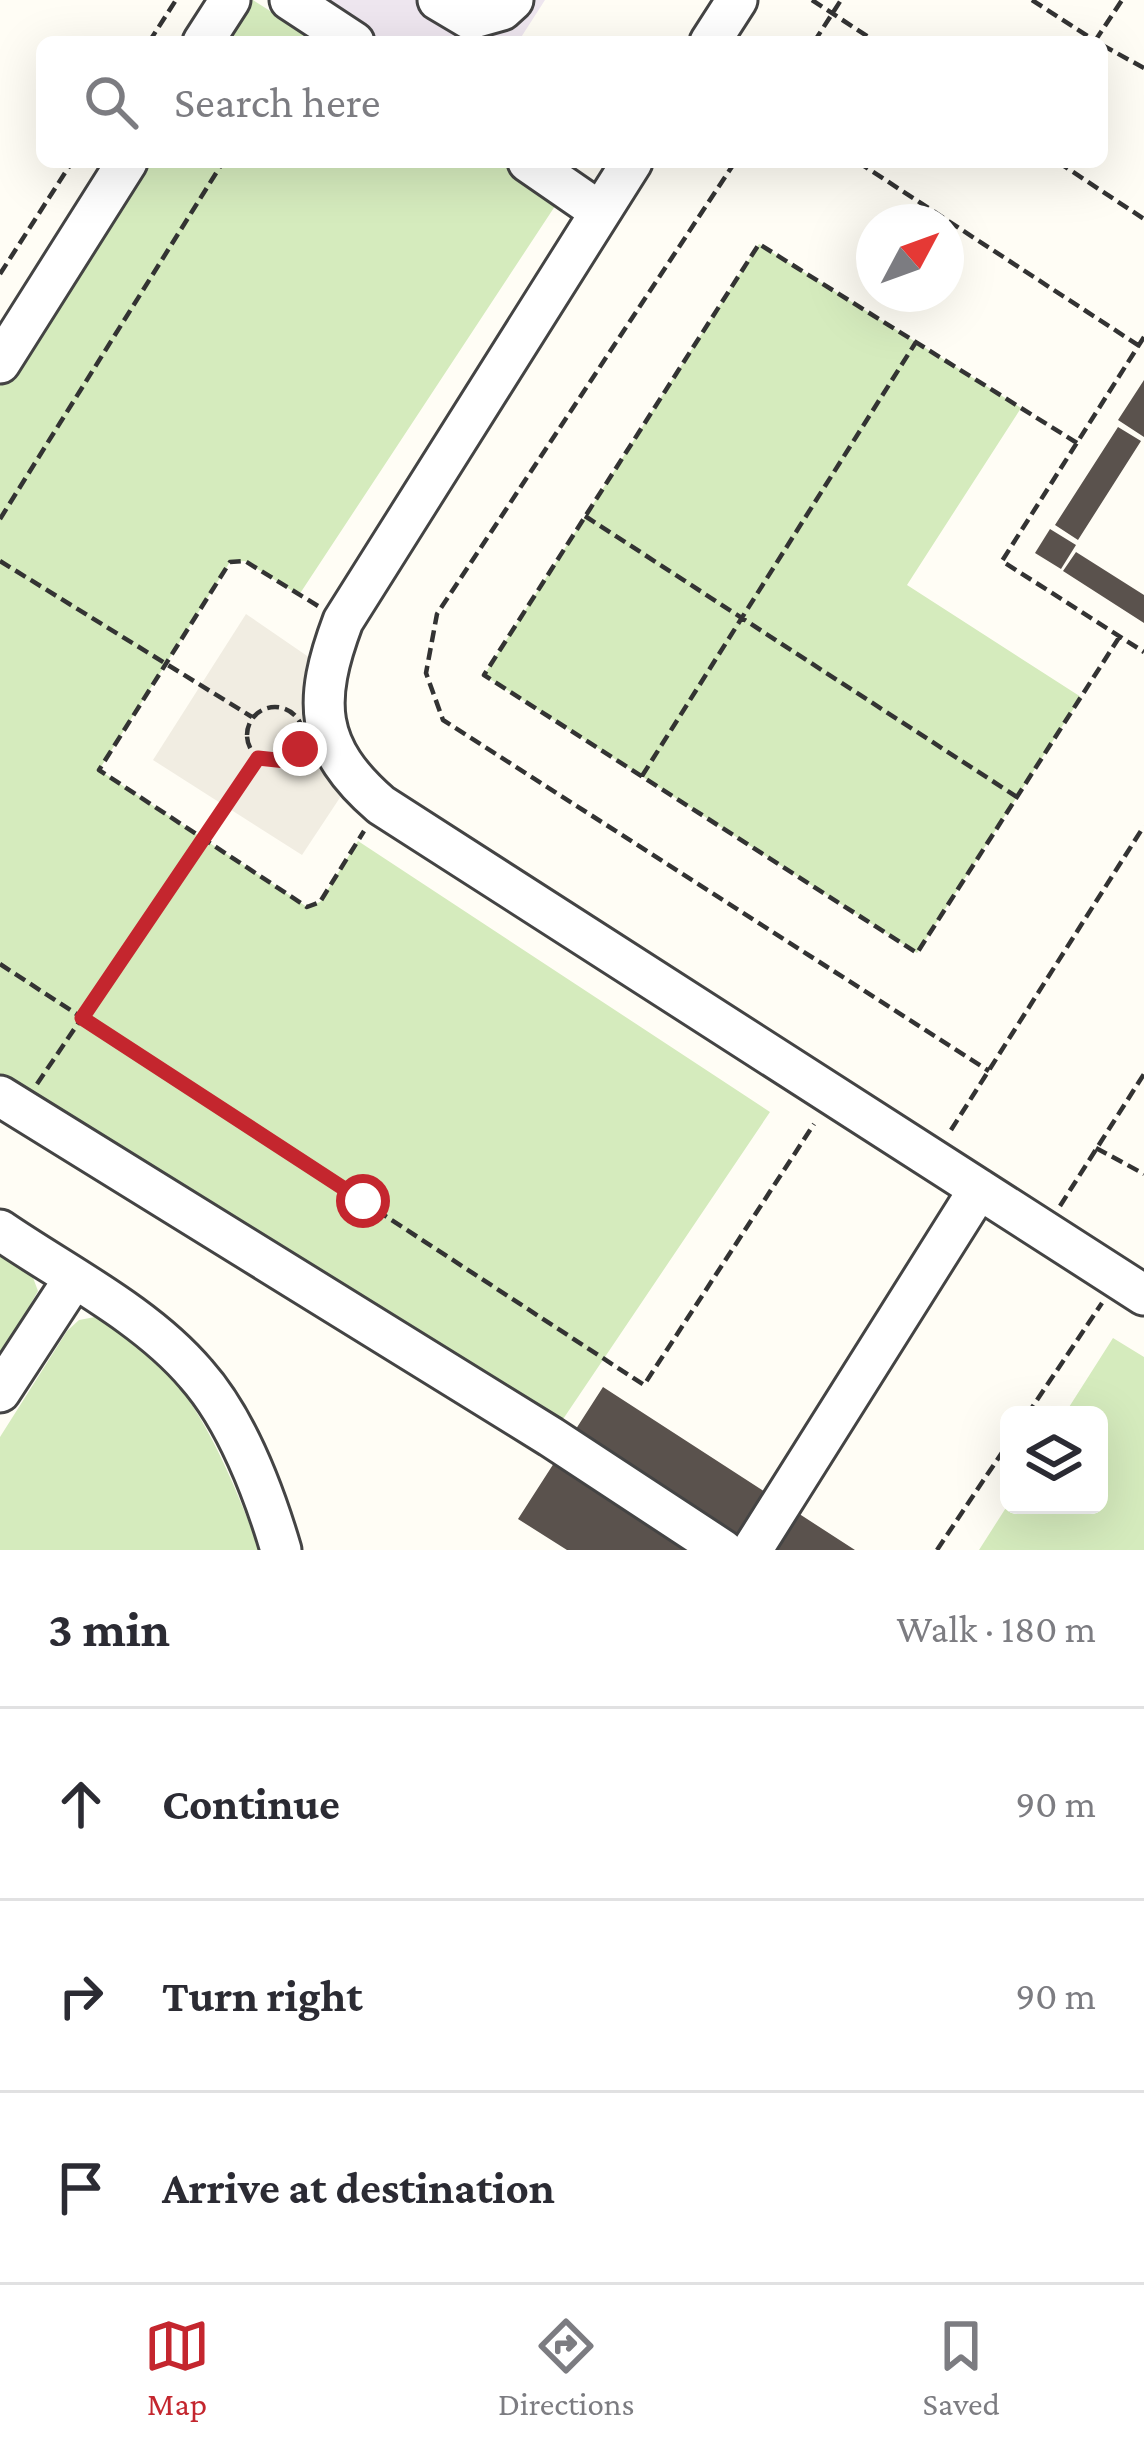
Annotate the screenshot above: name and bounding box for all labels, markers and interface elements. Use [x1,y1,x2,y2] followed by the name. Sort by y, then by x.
[36,36,1108,168] search box
[78,69,144,135] icon: search
[174,77,381,127] text: Search here
[856,204,964,312] north arrow
[273,722,327,776] route end
[336,1174,390,1228] route start
[1000,1406,1108,1514] map controls
[1000,1406,1108,1514] button: layers
[48,1600,170,1657] text: 3 min
[896,1607,1096,1650] text: Walk · 180 m
[48,1771,114,1837] icon: ahead
[162,1779,340,1829] text: Continue
[1015,1782,1096,1825] text: 90 m
[48,1963,114,2029] icon: right
[162,1971,363,2021] text: Turn right
[1015,1974,1096,2017] text: 90 m
[48,2155,114,2221] icon: arrive
[162,2163,555,2213] text: Arrive at destination
[144,2313,210,2422] tab: Map
[498,2313,635,2422] tab: Directions
[923,2313,1000,2422] tab: Saved

